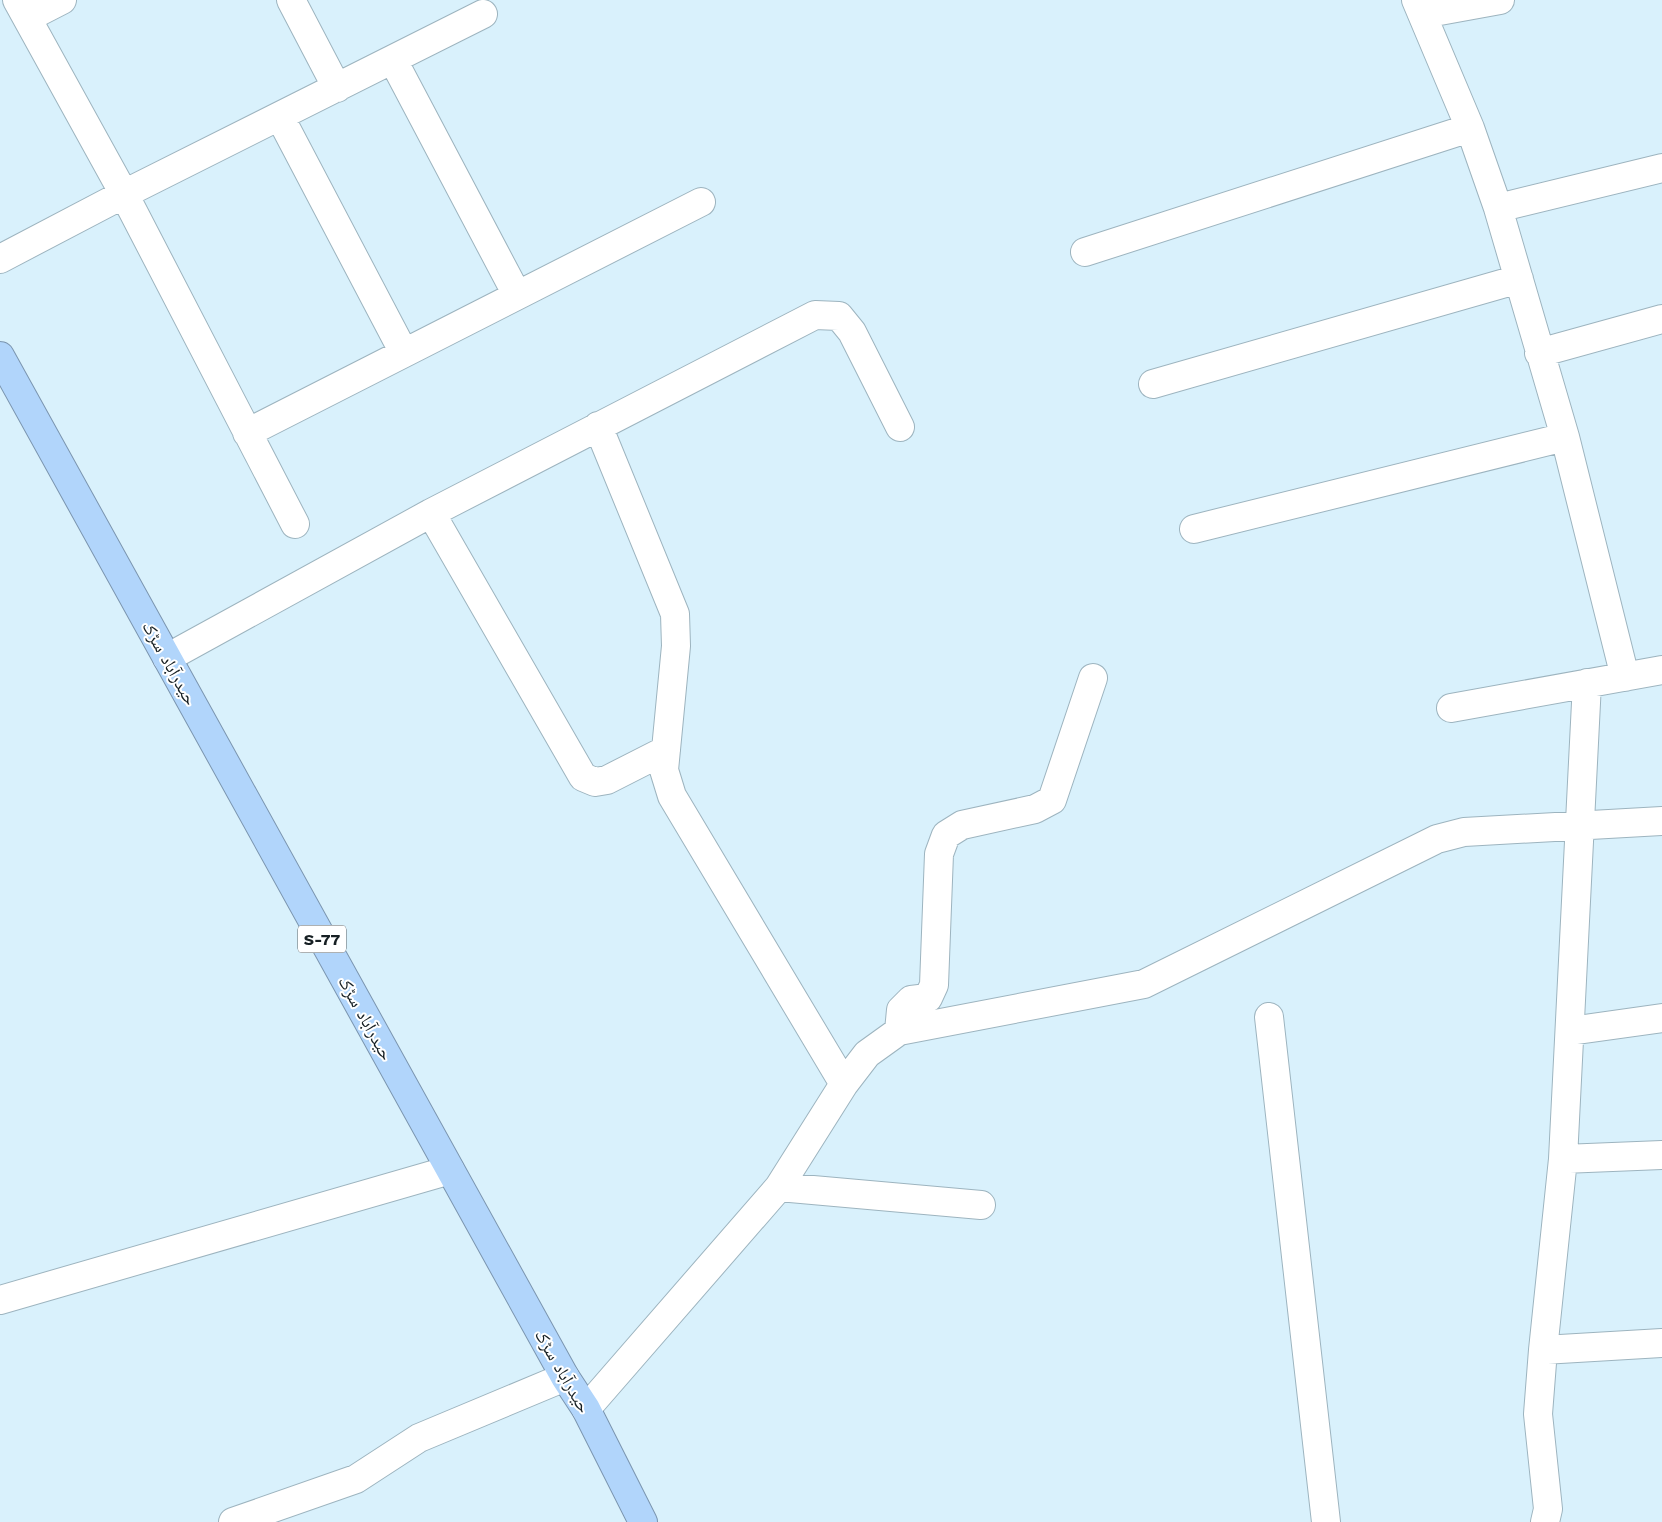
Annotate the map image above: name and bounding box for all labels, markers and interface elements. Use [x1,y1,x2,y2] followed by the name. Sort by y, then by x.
[138,617,202,709] street label: حیدرآباد سڑک
[298,926,346,952] road number: S-77
[334,972,398,1064] street label: حیدرآباد سڑک
[530,1326,595,1417] street label: حیدرآباد سڑک

